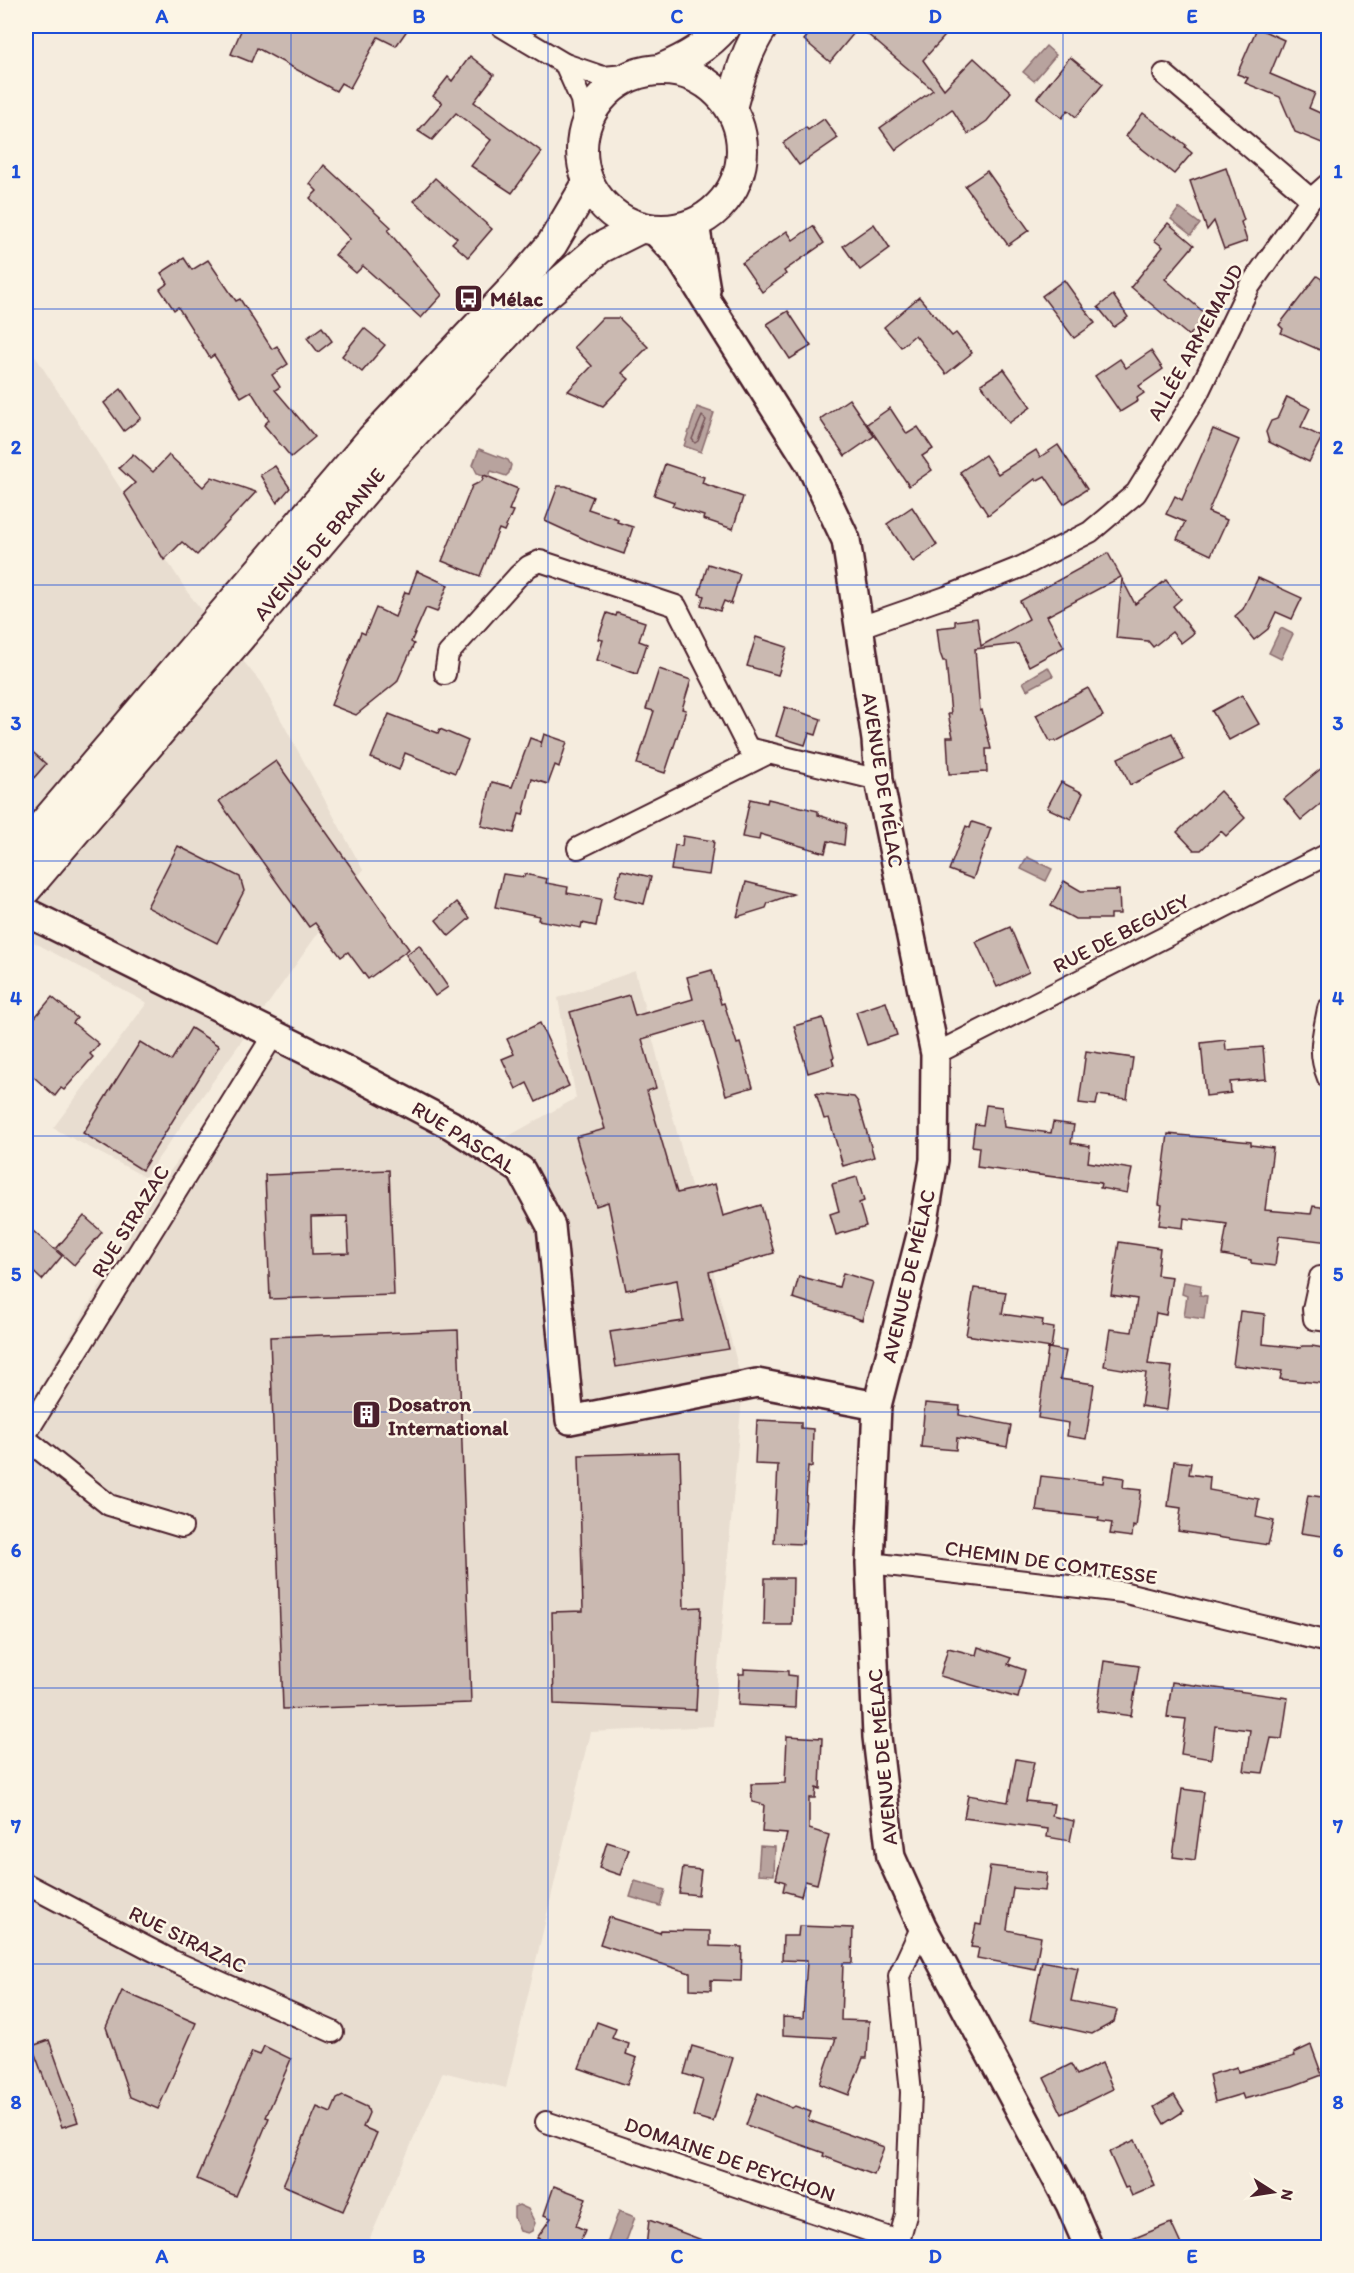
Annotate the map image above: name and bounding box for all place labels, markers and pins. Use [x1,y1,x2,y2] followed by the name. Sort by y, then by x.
[453,282,485,314] bus stop icon: Mélac
[490,286,543,311] place label: Mélac
[388,1391,509,1440] place label: Dosatron International
[351,1399,383,1431] building icon: Dosatron International

